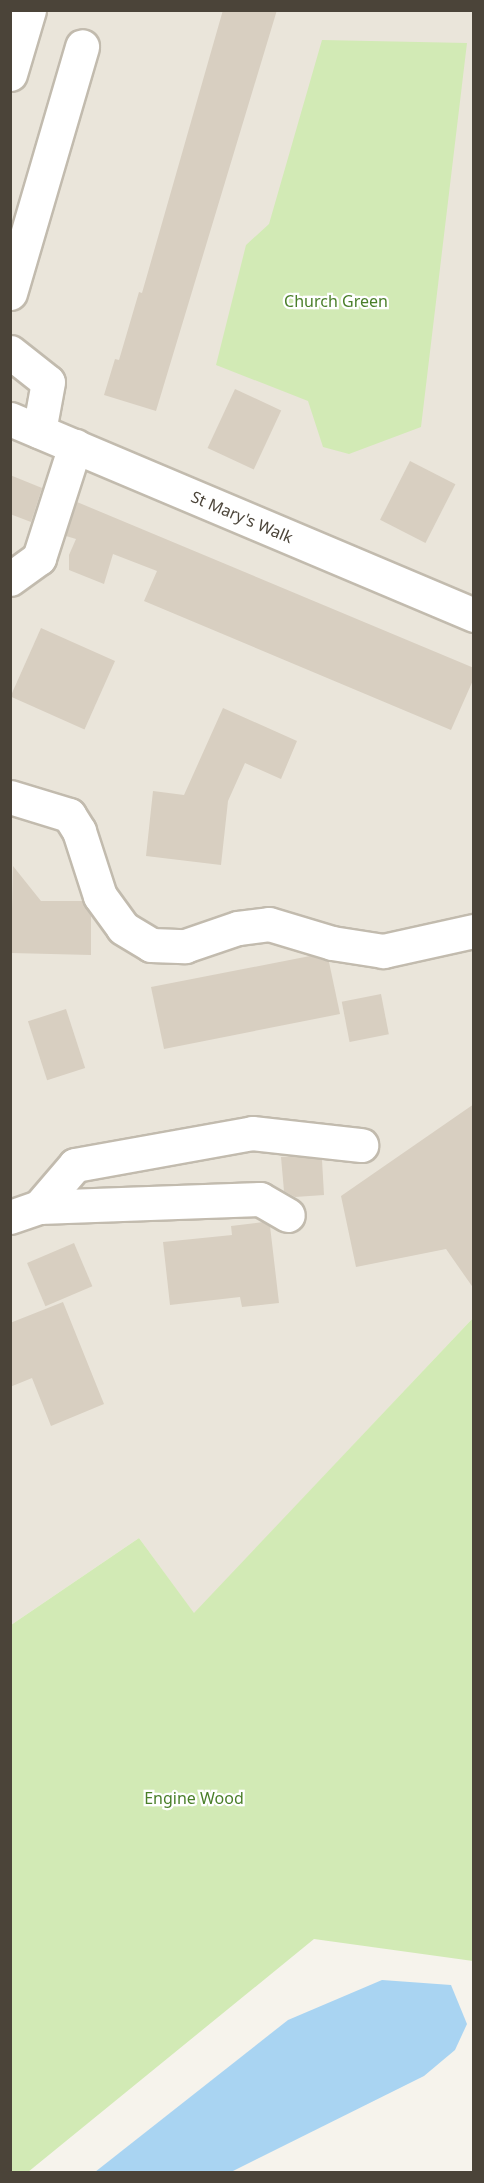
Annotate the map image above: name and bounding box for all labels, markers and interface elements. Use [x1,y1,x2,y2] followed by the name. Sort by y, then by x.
[284,291,388,311] park label: Church Green
[188,487,296,547] street label: St Mary's Walk
[144,1788,244,1808] park label: Engine Wood

